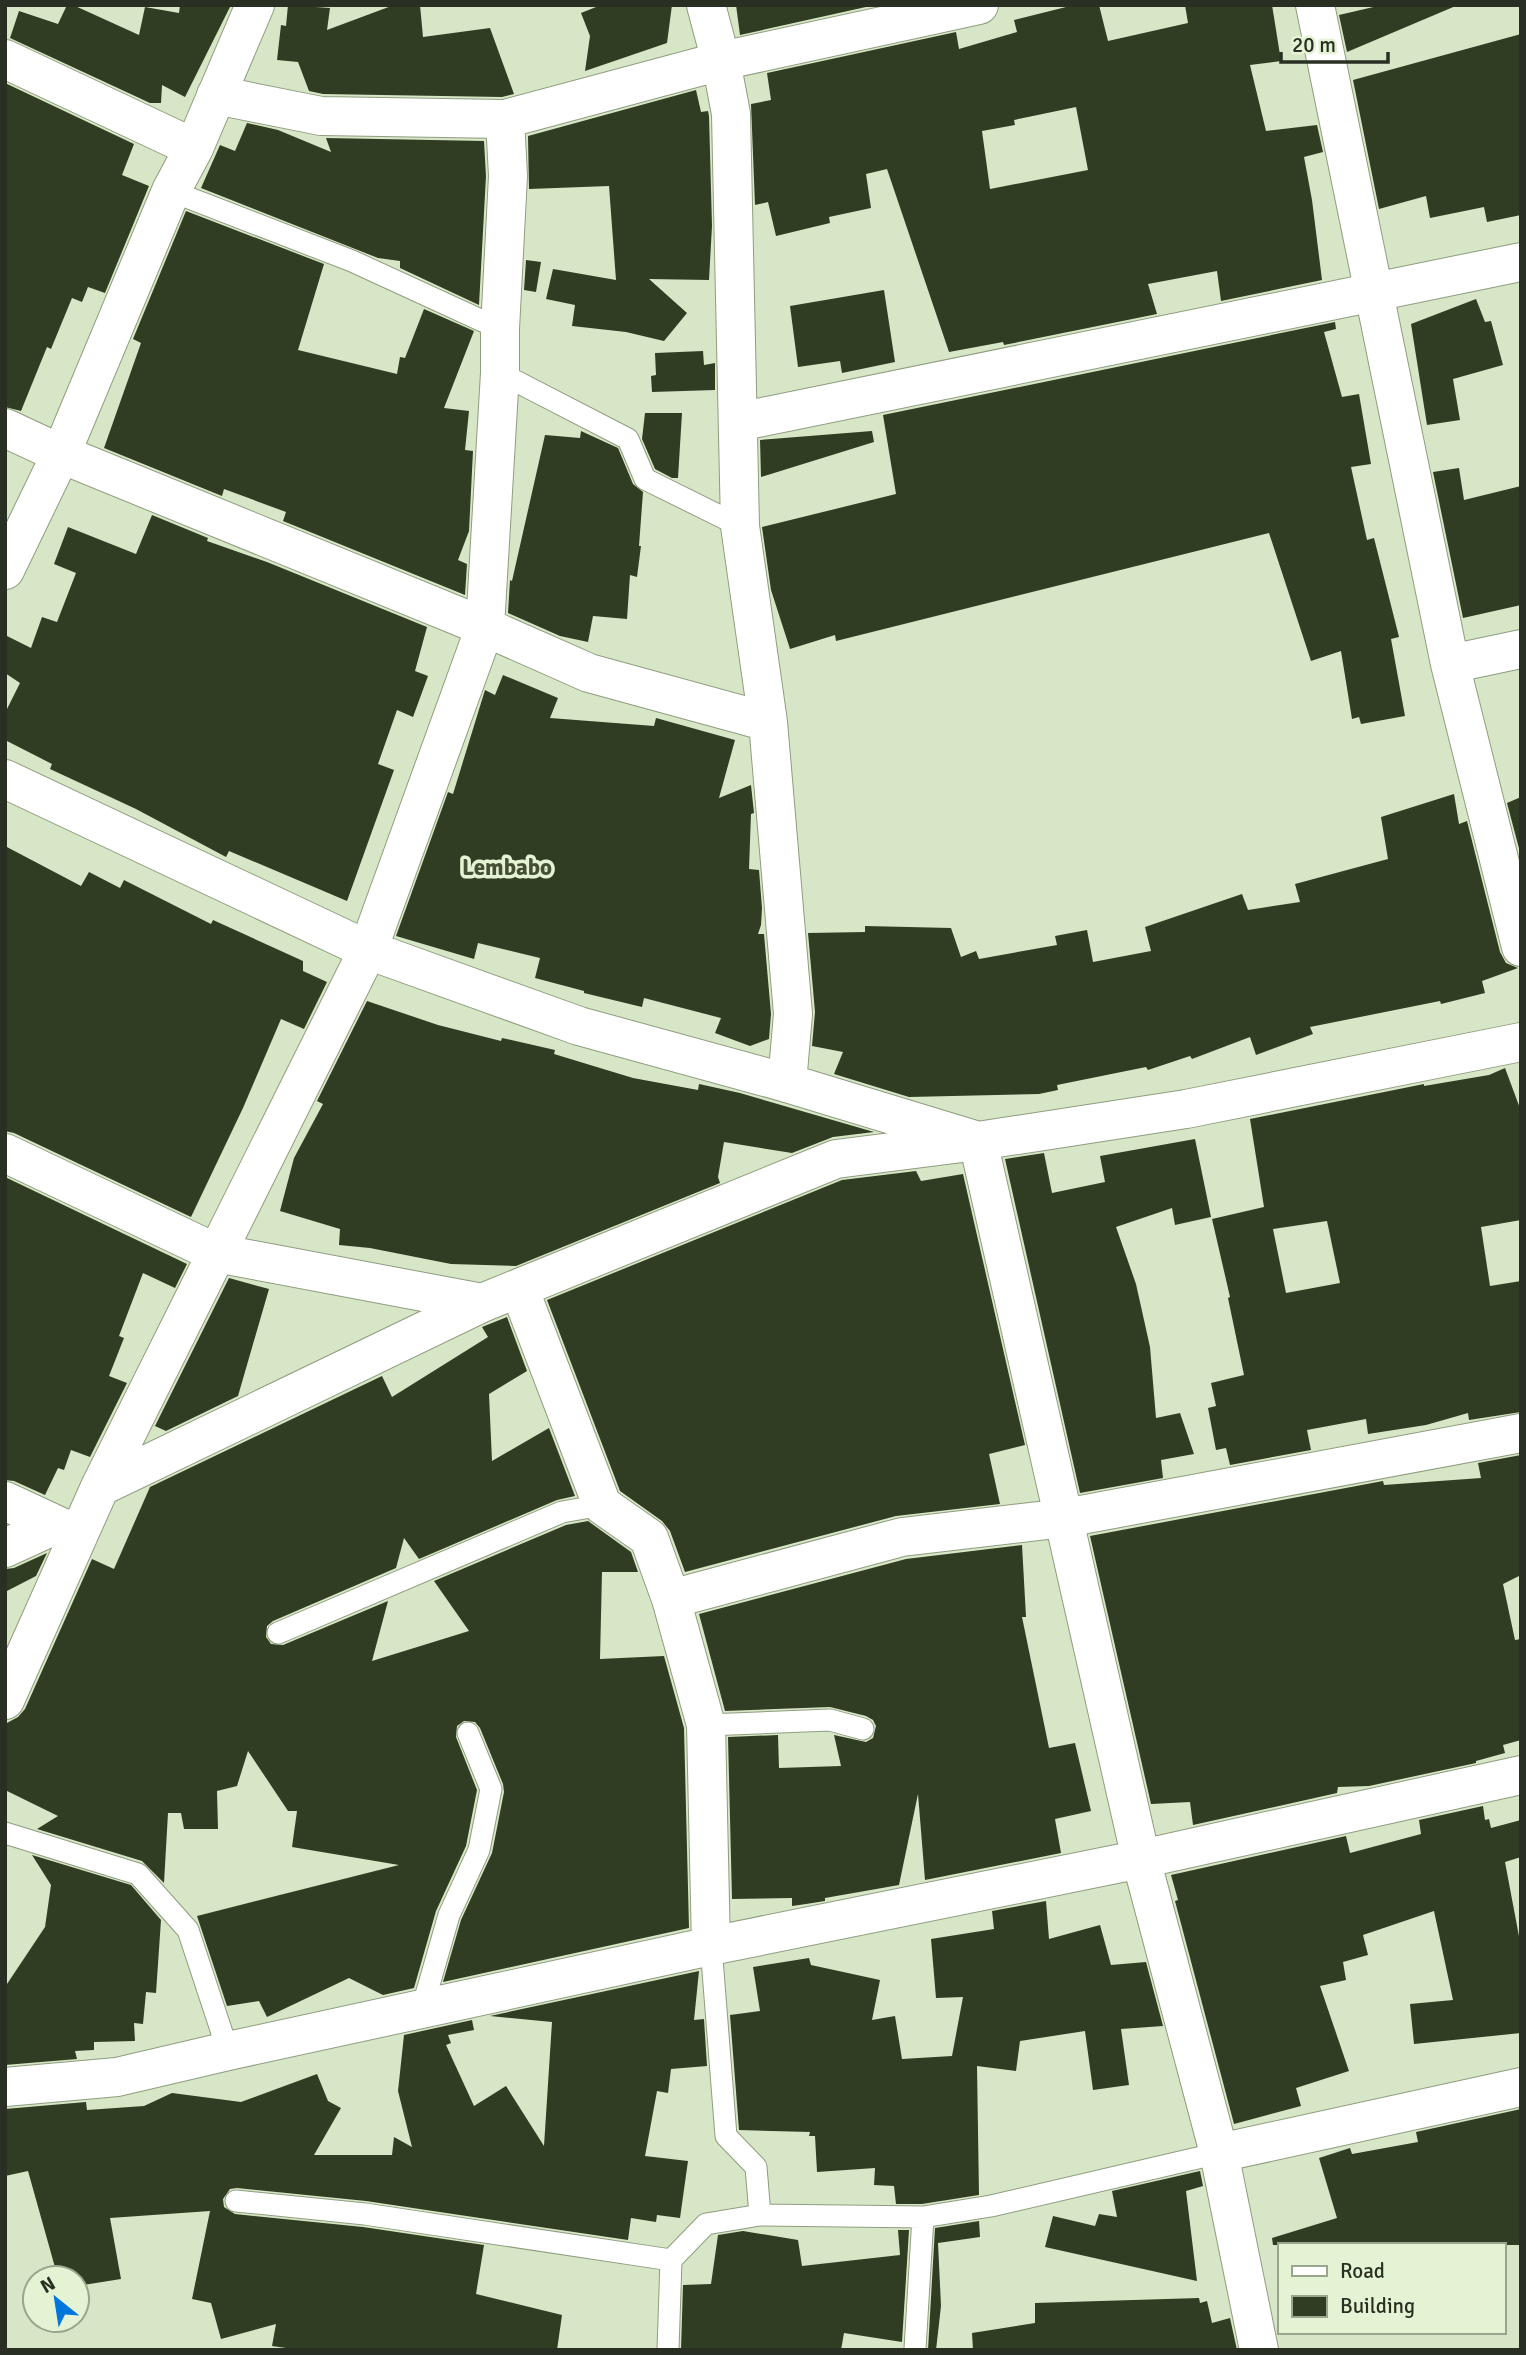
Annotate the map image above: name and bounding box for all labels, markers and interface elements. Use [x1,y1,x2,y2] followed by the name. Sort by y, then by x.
[1281,21,1388,65] scale bar
[1292,32,1336,58] text: 20 m
[462,853,552,882] district label: Lembabo
[1278,2243,1505,2334] legend
[1340,2258,1385,2284] text: Road
[21,2264,91,2334] north arrow
[36,2271,60,2299] text: N
[1340,2293,1415,2319] text: Building

